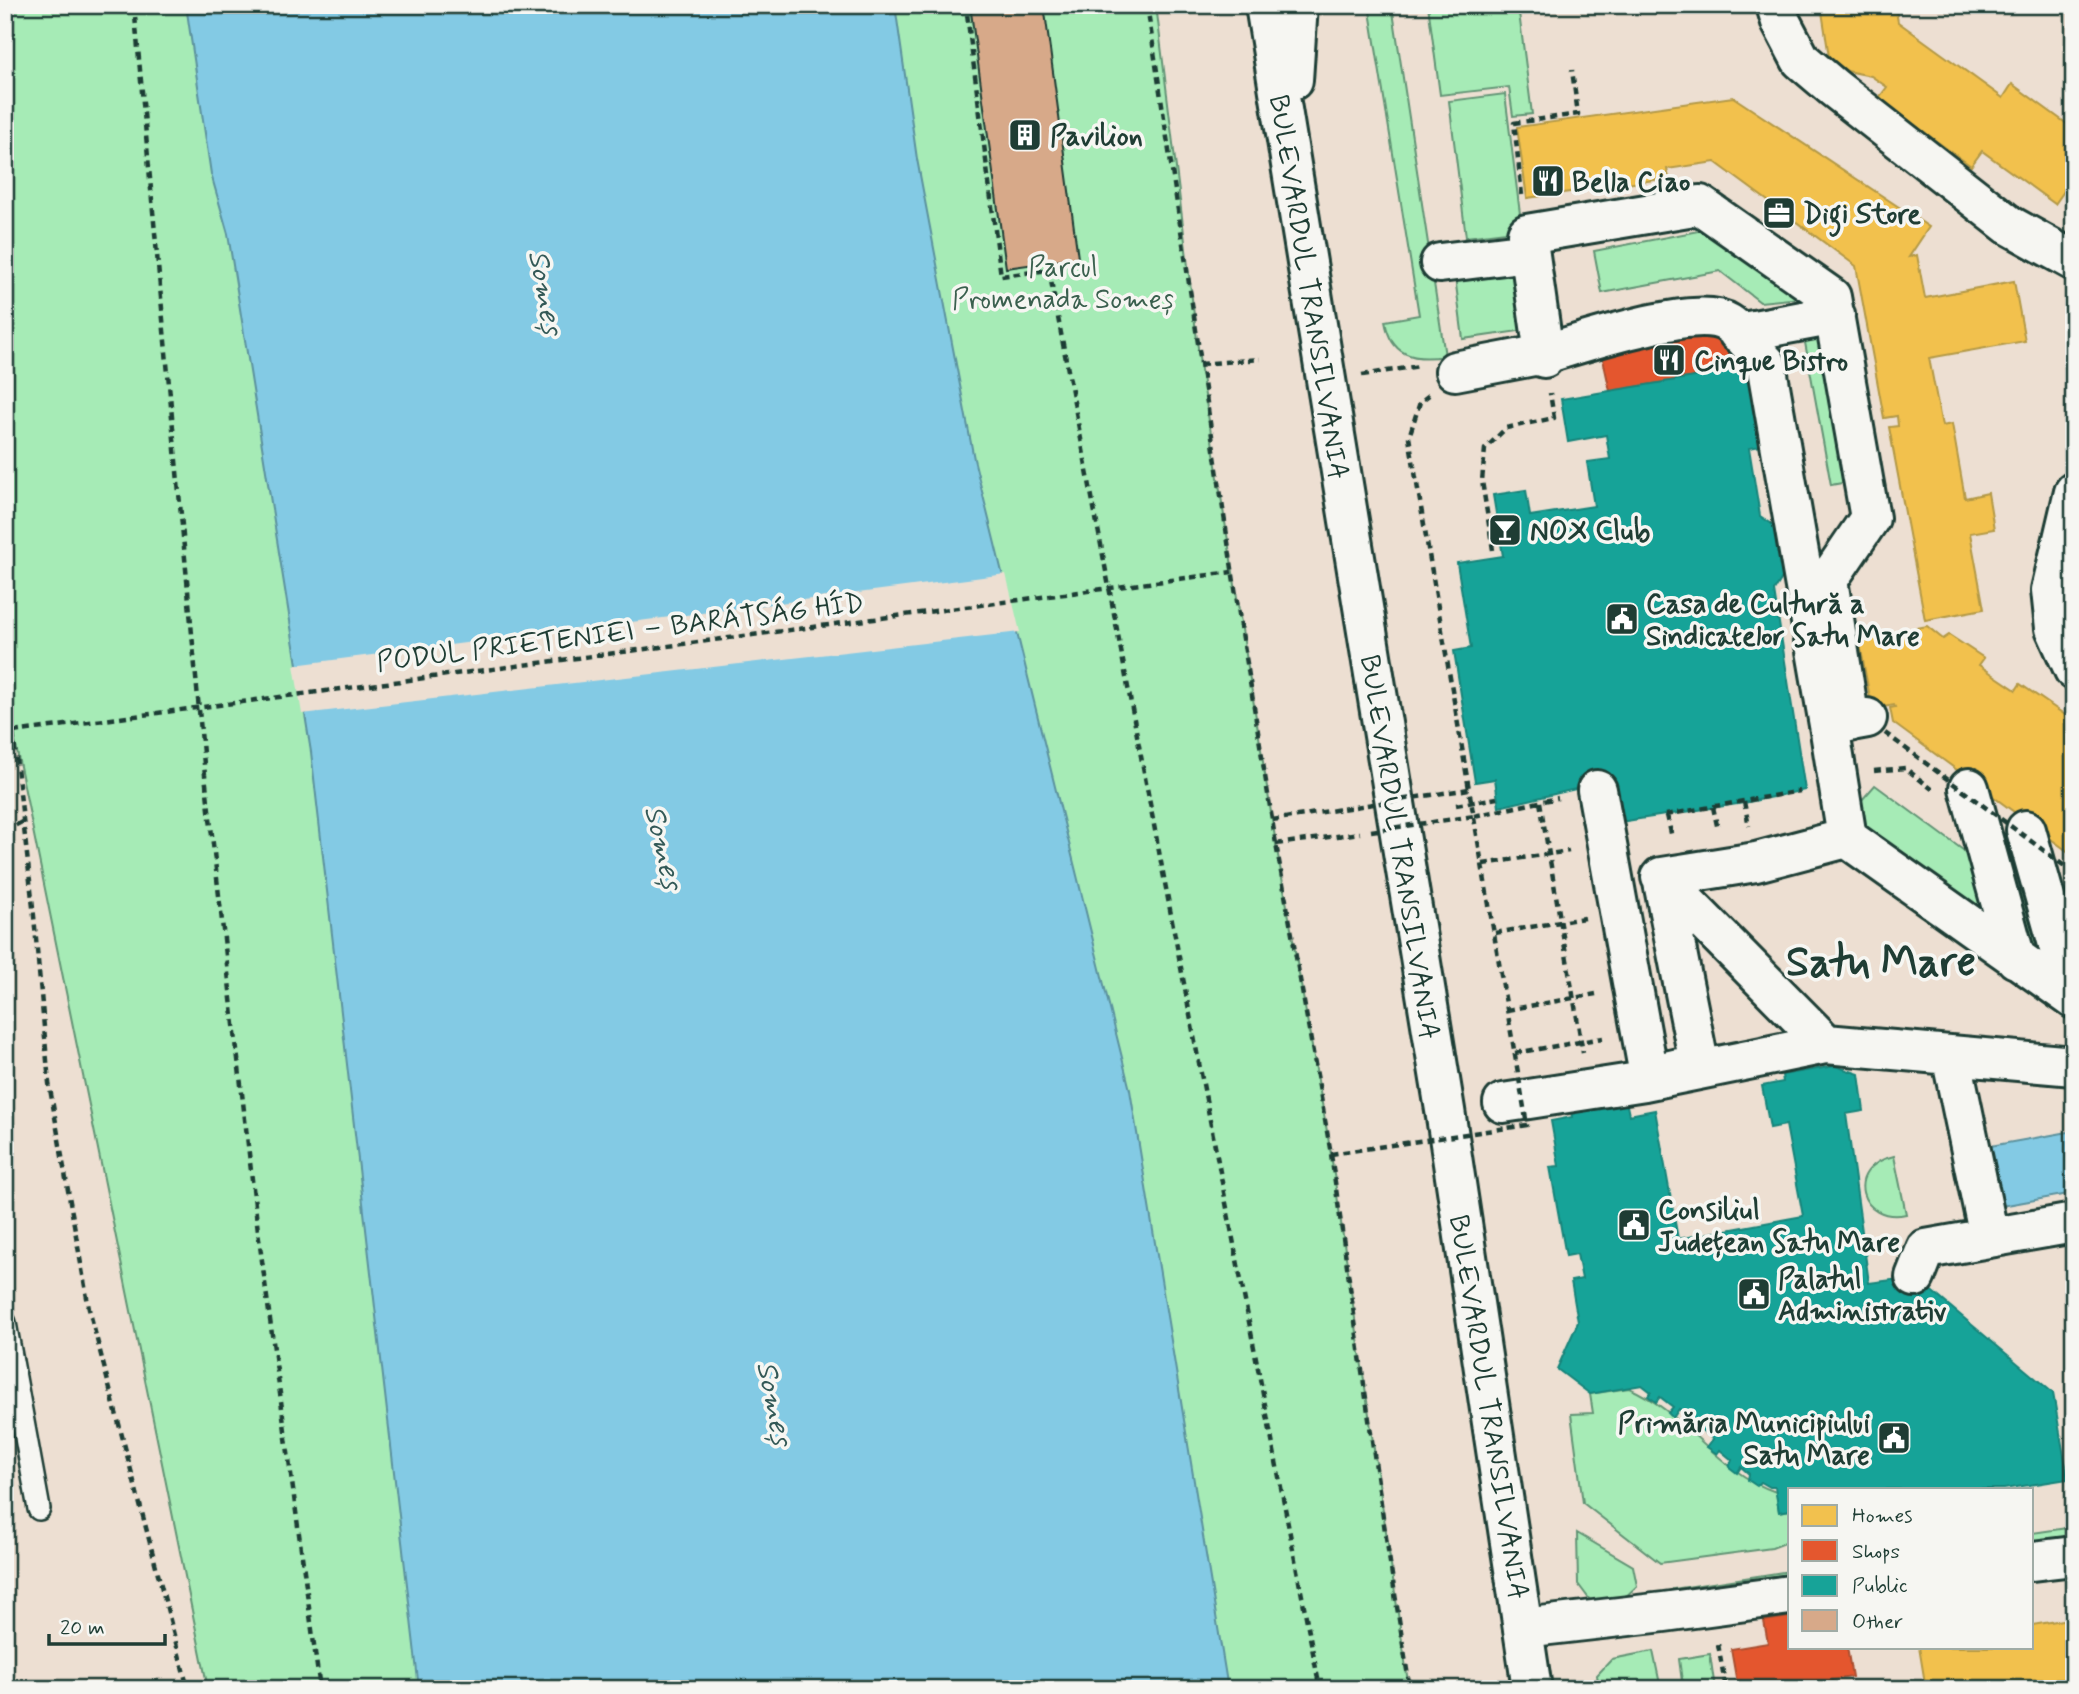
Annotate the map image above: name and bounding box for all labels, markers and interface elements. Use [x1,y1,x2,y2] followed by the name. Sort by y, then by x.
[1259,92,1356,482] street label: BULEVARDUL TRANSILVANIA
[1006,116,1044,154] building icon: Pavilion
[1050,119,1143,156] place label: Pavilion
[1529,162,1567,200] restaurant icon: Bella Ciao
[1572,165,1690,202] place label: Bella Ciao
[1760,194,1798,232] office icon: Digi Store
[1803,197,1921,237] place label: Digi Store
[518,247,572,340] water label: Someș
[952,250,1174,319] park label: Parcul Promenada Someș
[1650,341,1688,379] restaurant icon: Cinque Bistro
[1694,344,1848,381] place label: Cinque Bistro
[1486,511,1524,549] bar icon: NOX Club
[1530,514,1650,551] place label: NOX Club
[374,584,866,682] street label: PODUL PRIETENIEI – BARÁTSÁG HÍD
[1646,587,1920,656] place label: Casa de Cultură a Sindicatelor Satu Mare
[1603,600,1641,638] public building icon: Casa de Cultură a Sindicatelor Satu Mare
[1350,652,1447,1042] street label: BULEVARDUL TRANSILVANIA
[634,802,692,896] water label: Someș
[1786,936,1976,991] district label: Satu Mare
[1658,1193,1900,1262] place label: Consiliul Județean Satu Mare
[1615,1206,1653,1244] public building icon: Consiliul Județean Satu Mare
[1439,1212,1536,1602] street label: BULEVARDUL TRANSILVANIA
[1778,1262,1946,1331] place label: Palatul Administrativ
[1735,1275,1773,1313] public building icon: Palatul Administrativ
[746,1358,801,1451] water label: Someș
[1618,1406,1870,1475] place label: Primăria Municipiului Satu Mare
[1875,1419,1913,1457] public building icon: Primăria Municipiului Satu Mare
[1788,1488,2034,1648] legend
[1852,1502,1912,1530] text: Homes
[1852,1538,1900,1566] text: Shops
[1852,1572,1908,1600] text: Public
[49,1603,164,1647] scale bar
[1852,1608,1903,1636] text: Other
[60,1614,105,1642] text: 20 m

